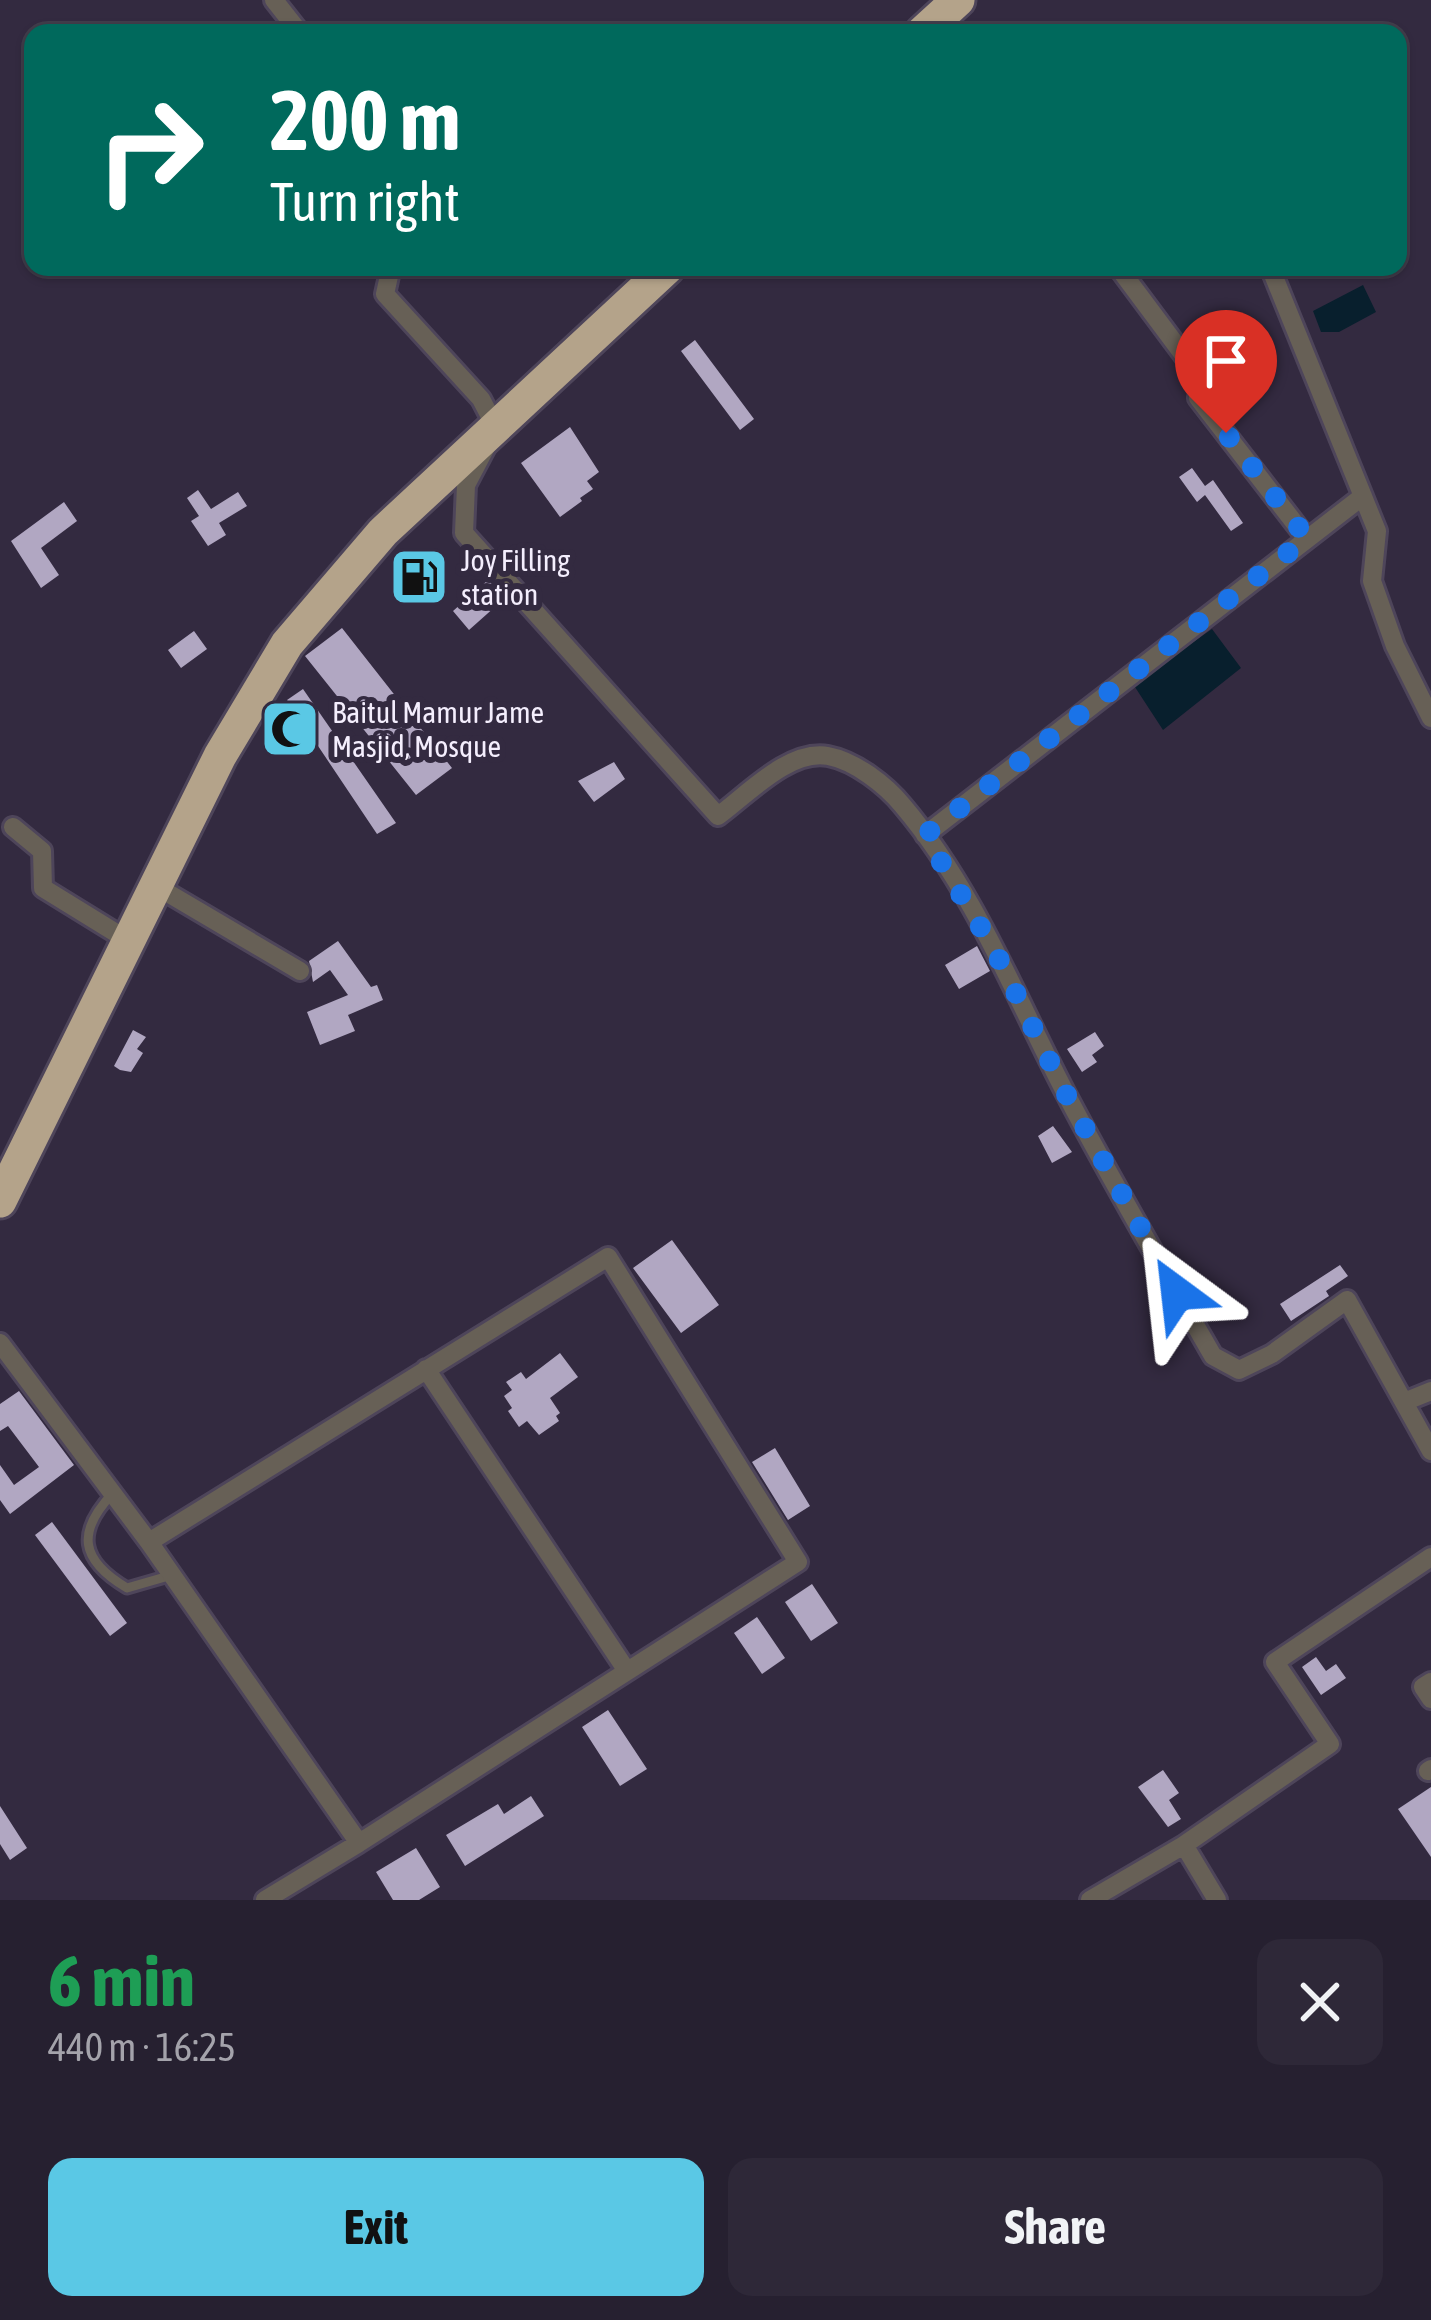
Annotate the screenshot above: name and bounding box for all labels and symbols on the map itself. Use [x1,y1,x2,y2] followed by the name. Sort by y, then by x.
[1175,310,1277,433] pin
[461,543,570,611] place label: Joy Filling station
[388,546,450,608] fuel station icon: Joy Filling station
[332,695,544,763] place label: Baitul Mamur Jame Masjid, Mosque
[259,698,321,760] mosque icon: Baitul Mamur Jame Masjid, Mosque
[1114,1230,1240,1356] position arrow

